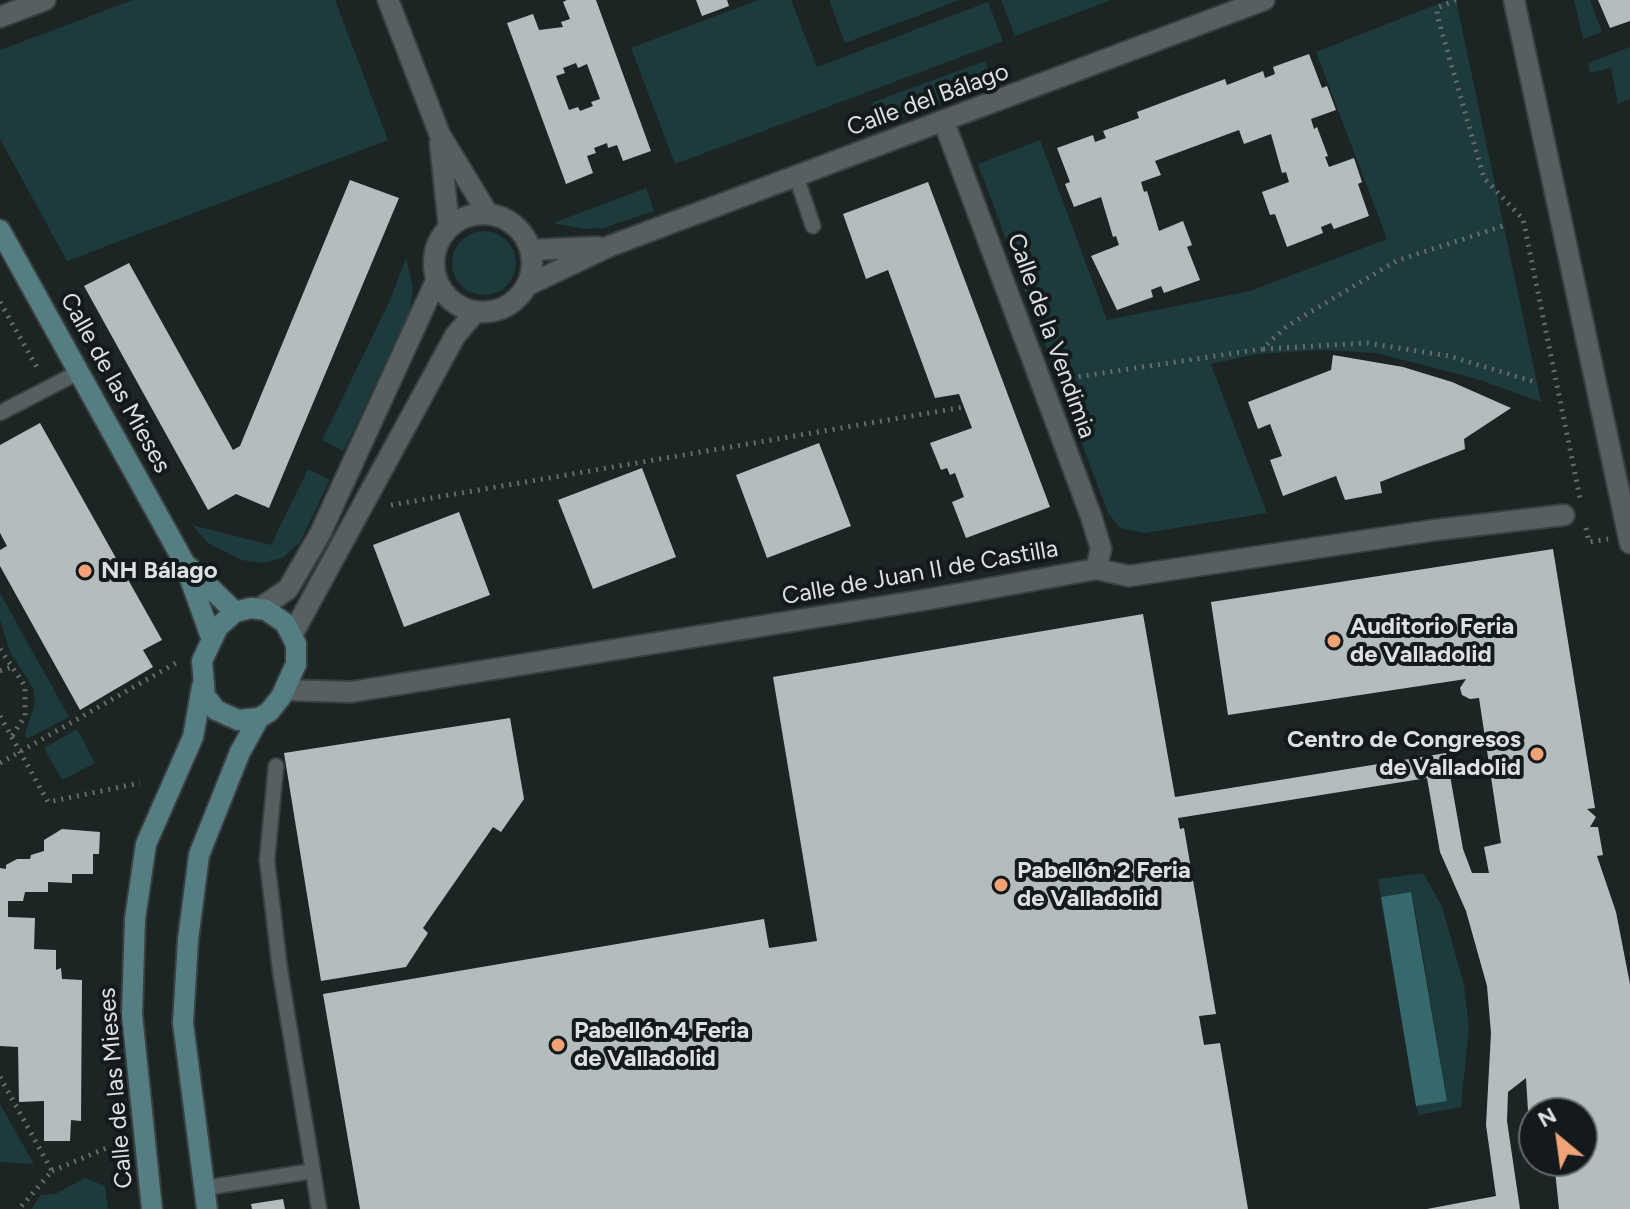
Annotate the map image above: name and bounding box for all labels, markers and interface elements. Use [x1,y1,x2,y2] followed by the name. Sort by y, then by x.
[843,57,1013,143] street label: Calle del Bálago
[1001,230,1101,442] street label: Calle de la Vendimia
[54,288,176,478] street label: Calle de las Mieses
[780,535,1060,611] street label: Calle de Juan II de Castilla
[101,557,218,585] place label: NH Bálago
[76,562,94,580] marker: NH Bálago
[1350,613,1514,669] place label: Auditorio Feria de Valladolid
[1325,632,1343,650] marker: Auditorio Feria de Valladolid
[1287,726,1521,782] place label: Centro de Congresos de Valladolid
[1528,745,1546,763] marker: Centro de Congresos de Valladolid
[1017,857,1191,913] place label: Pabellón 2 Feria de Valladolid
[992,876,1010,894] marker: Pabellón 2 Feria de Valladolid
[93,986,139,1190] street label: Calle de las Mieses
[574,1017,749,1073] place label: Pabellón 4 Feria de Valladolid
[549,1036,567,1054] marker: Pabellón 4 Feria de Valladolid
[1518,1097,1598,1177] north arrow
[1533,1101,1561,1133] text: N

